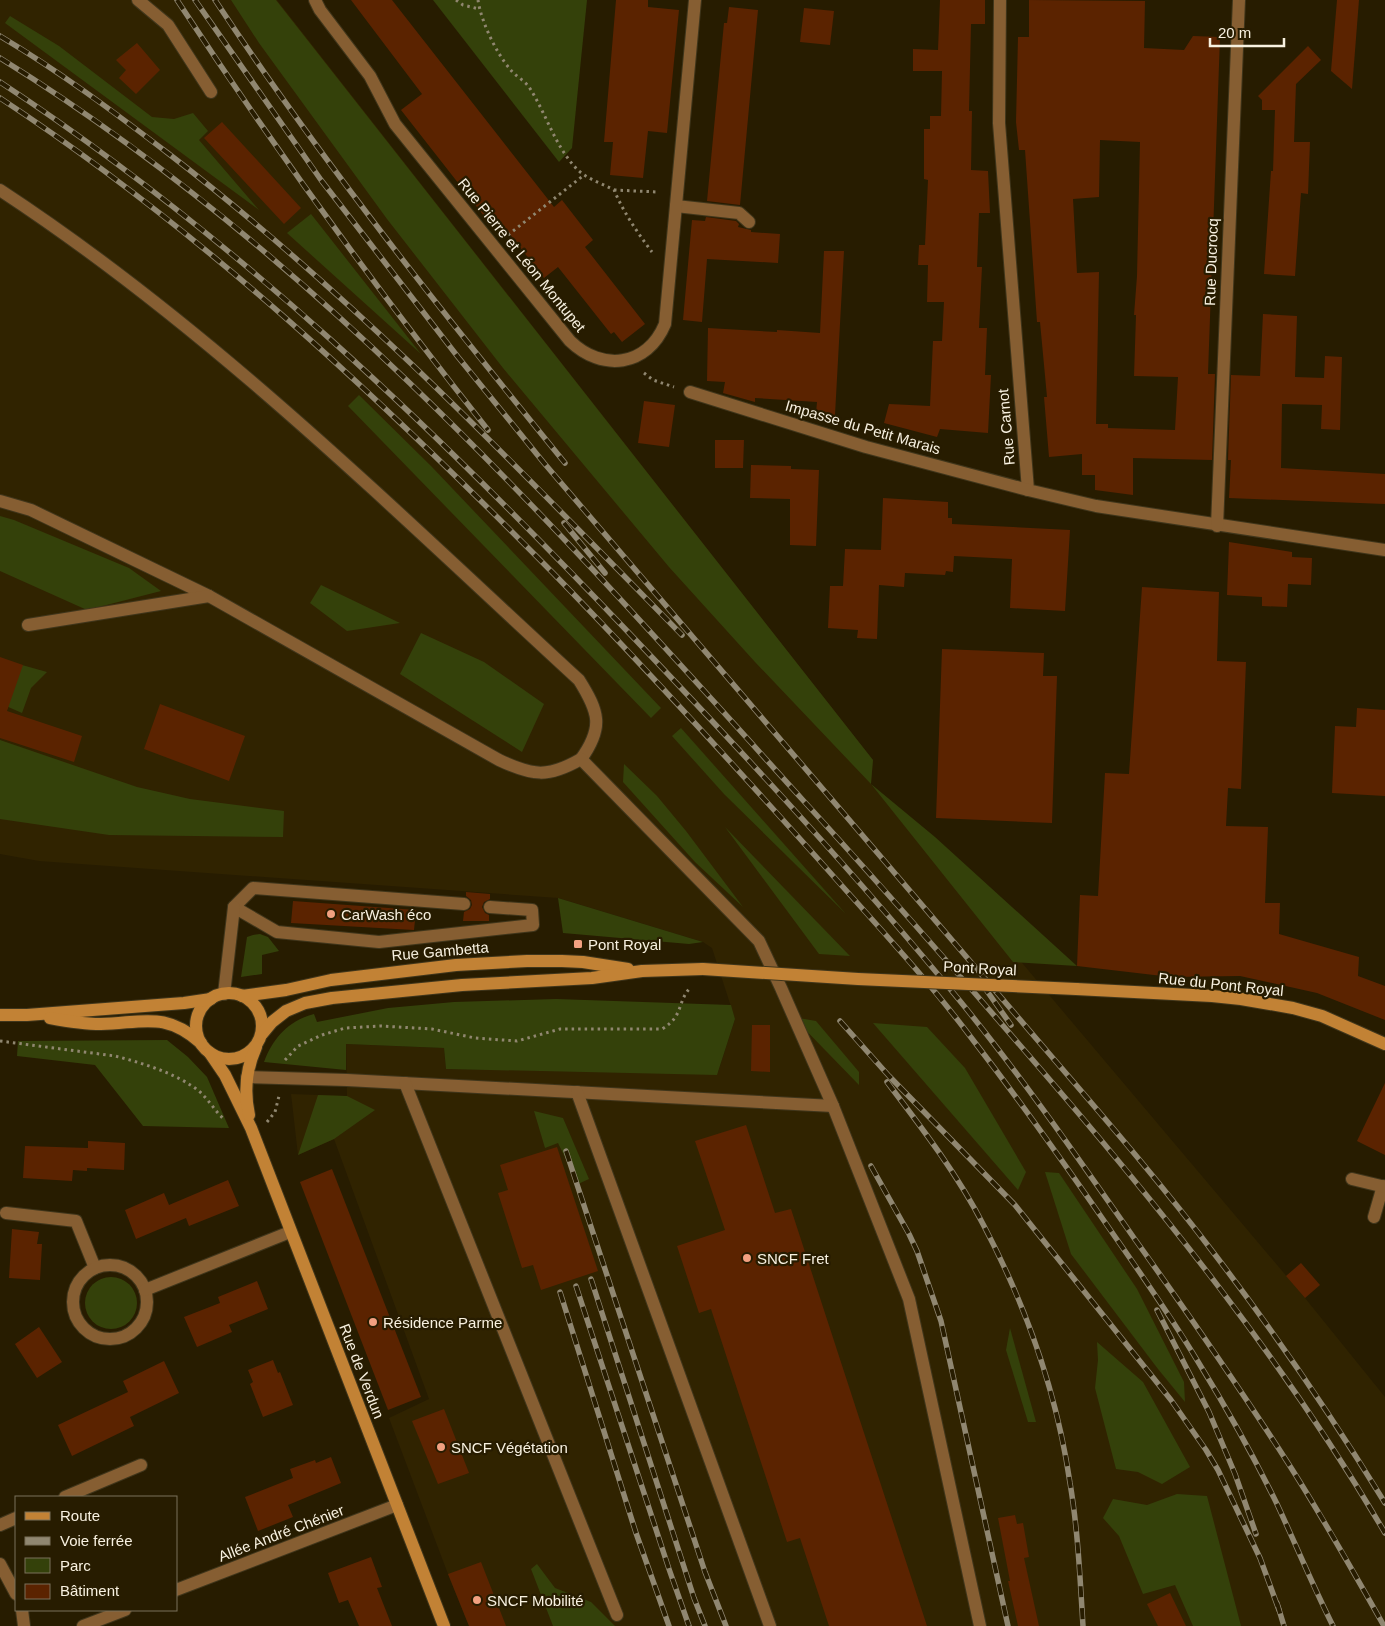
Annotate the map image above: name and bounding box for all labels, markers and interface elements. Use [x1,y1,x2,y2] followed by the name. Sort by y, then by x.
[1210,15,1284,47] scale bar
[1218,24,1251,41] text: 20 m
[455,175,590,336] street label: Rue Pierre et Léon Montupet
[1201,218,1221,306] street label: Rue Ducrocq
[994,387,1018,466] street label: Rue Carnot
[783,397,943,457] street label: Impasse du Petit Marais
[341,906,431,923] place label: CarWash éco
[325,908,337,920] marker: CarWash éco
[588,936,661,953] place label: Pont Royal
[391,938,490,964] street label: Rue Gambetta
[572,938,584,950] marker: Pont Royal
[943,958,1017,978] street label: Pont Royal
[1157,969,1285,999] street label: Rue du Pont Royal
[757,1250,830,1267] place label: SNCF Fret
[741,1252,753,1264] marker: SNCF Fret
[383,1314,502,1331] place label: Résidence Parme
[367,1316,379,1328] marker: Résidence Parme
[336,1321,388,1421] street label: Rue de Verdun
[451,1439,568,1456] place label: SNCF Végétation
[435,1441,447,1453] marker: SNCF Végétation
[15,1496,178,1611] legend
[216,1501,346,1565] street label: Allée André Chénier
[60,1507,100,1524] text: Route
[60,1532,133,1549] text: Voie ferrée
[60,1557,91,1574] text: Parc
[60,1582,120,1599] text: Bâtiment
[487,1592,584,1609] place label: SNCF Mobilité
[471,1594,483,1606] marker: SNCF Mobilité

